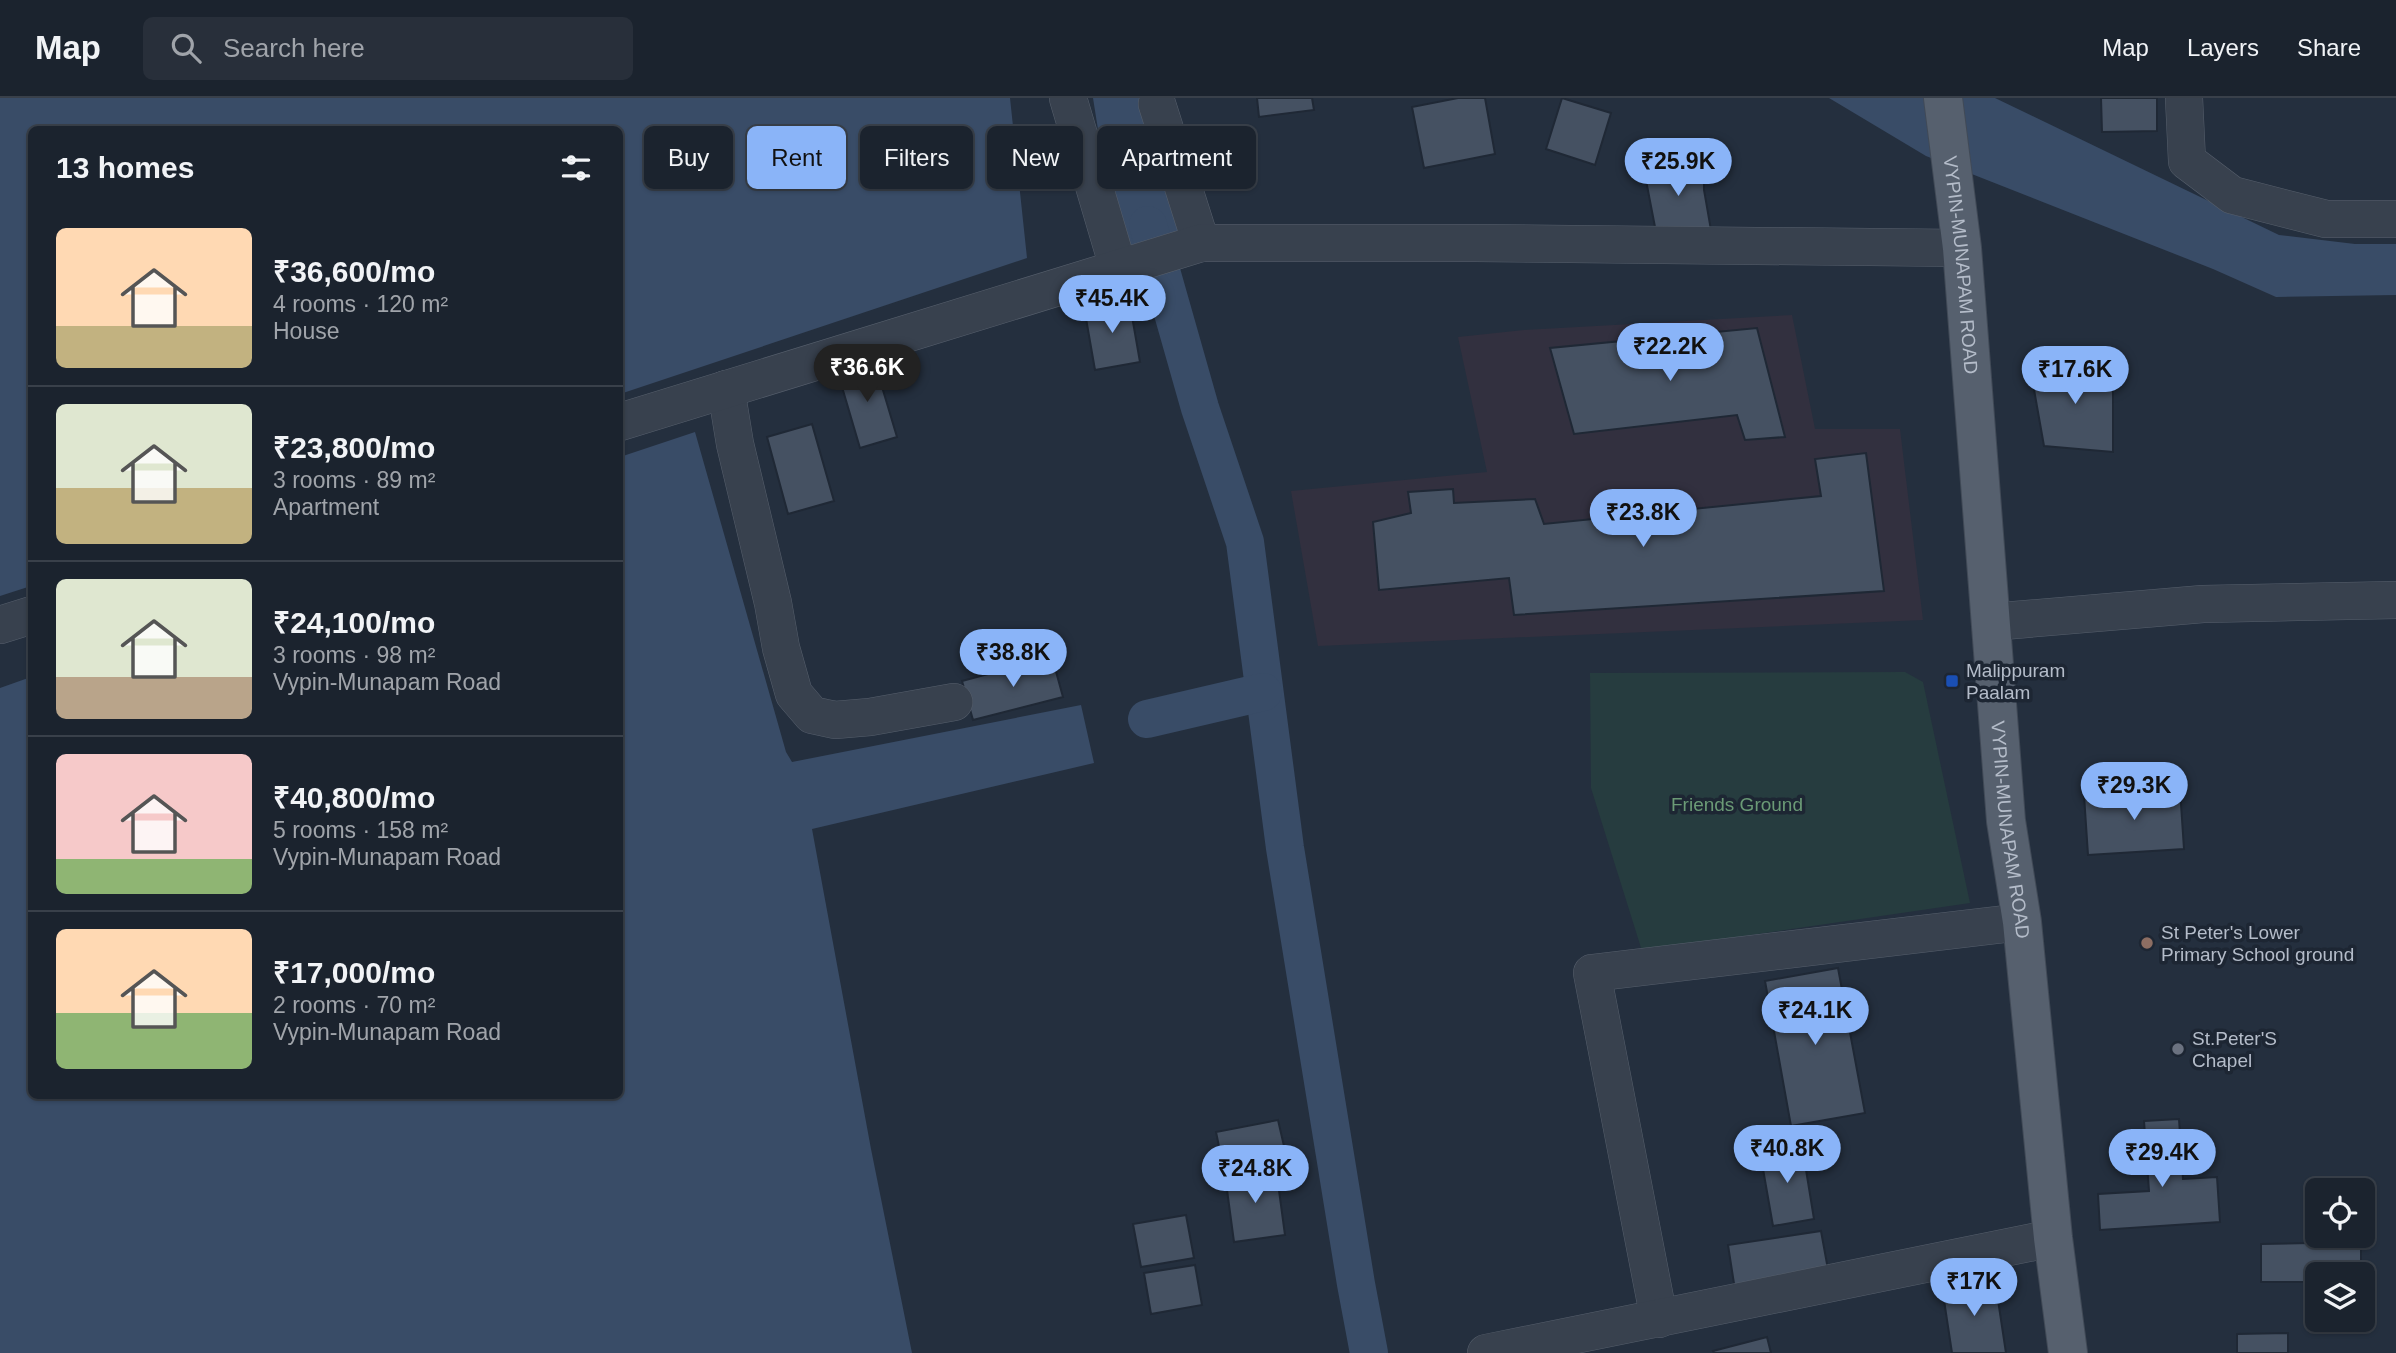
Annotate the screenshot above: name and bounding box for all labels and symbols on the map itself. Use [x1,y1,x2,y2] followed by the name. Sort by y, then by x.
[1621,139,1735,198] pin: ₹25.9K
[1939,155,1982,375] street label: VYPIN-MUNAPAM ROAD
[1055,275,1169,335] pin: ₹45.4K
[1613,324,1727,383] pin: ₹22.2K
[810,344,924,404] pin: ₹36.6K
[2018,346,2132,406] pin: ₹17.6K
[1586,490,1700,549] pin: ₹23.8K
[956,630,1070,689] pin: ₹38.8K
[1966,660,2065,703] place label: Malippuram Paalam
[1944,673,1960,689] marker: Malippuram Paalam
[1987,720,2034,940] street label: VYPIN-MUNAPAM ROAD
[2077,762,2191,822] pin: ₹29.3K
[1671,794,1803,815] park label: Friends Ground
[2161,922,2354,965] place label: St Peter's Lower Primary School ground
[2139,935,2155,951] marker: St Peter's Lower Primary School ground
[1758,988,1872,1047] pin: ₹24.1K
[2192,1028,2277,1071] place label: St.Peter'S Chapel
[2170,1041,2186,1057] marker: St.Peter'S Chapel
[1730,1126,1844,1185] pin: ₹40.8K
[2105,1130,2219,1189] pin: ₹29.4K
[1198,1146,1312,1205] pin: ₹24.8K
[1933,1258,2015,1318] pin: ₹17K

